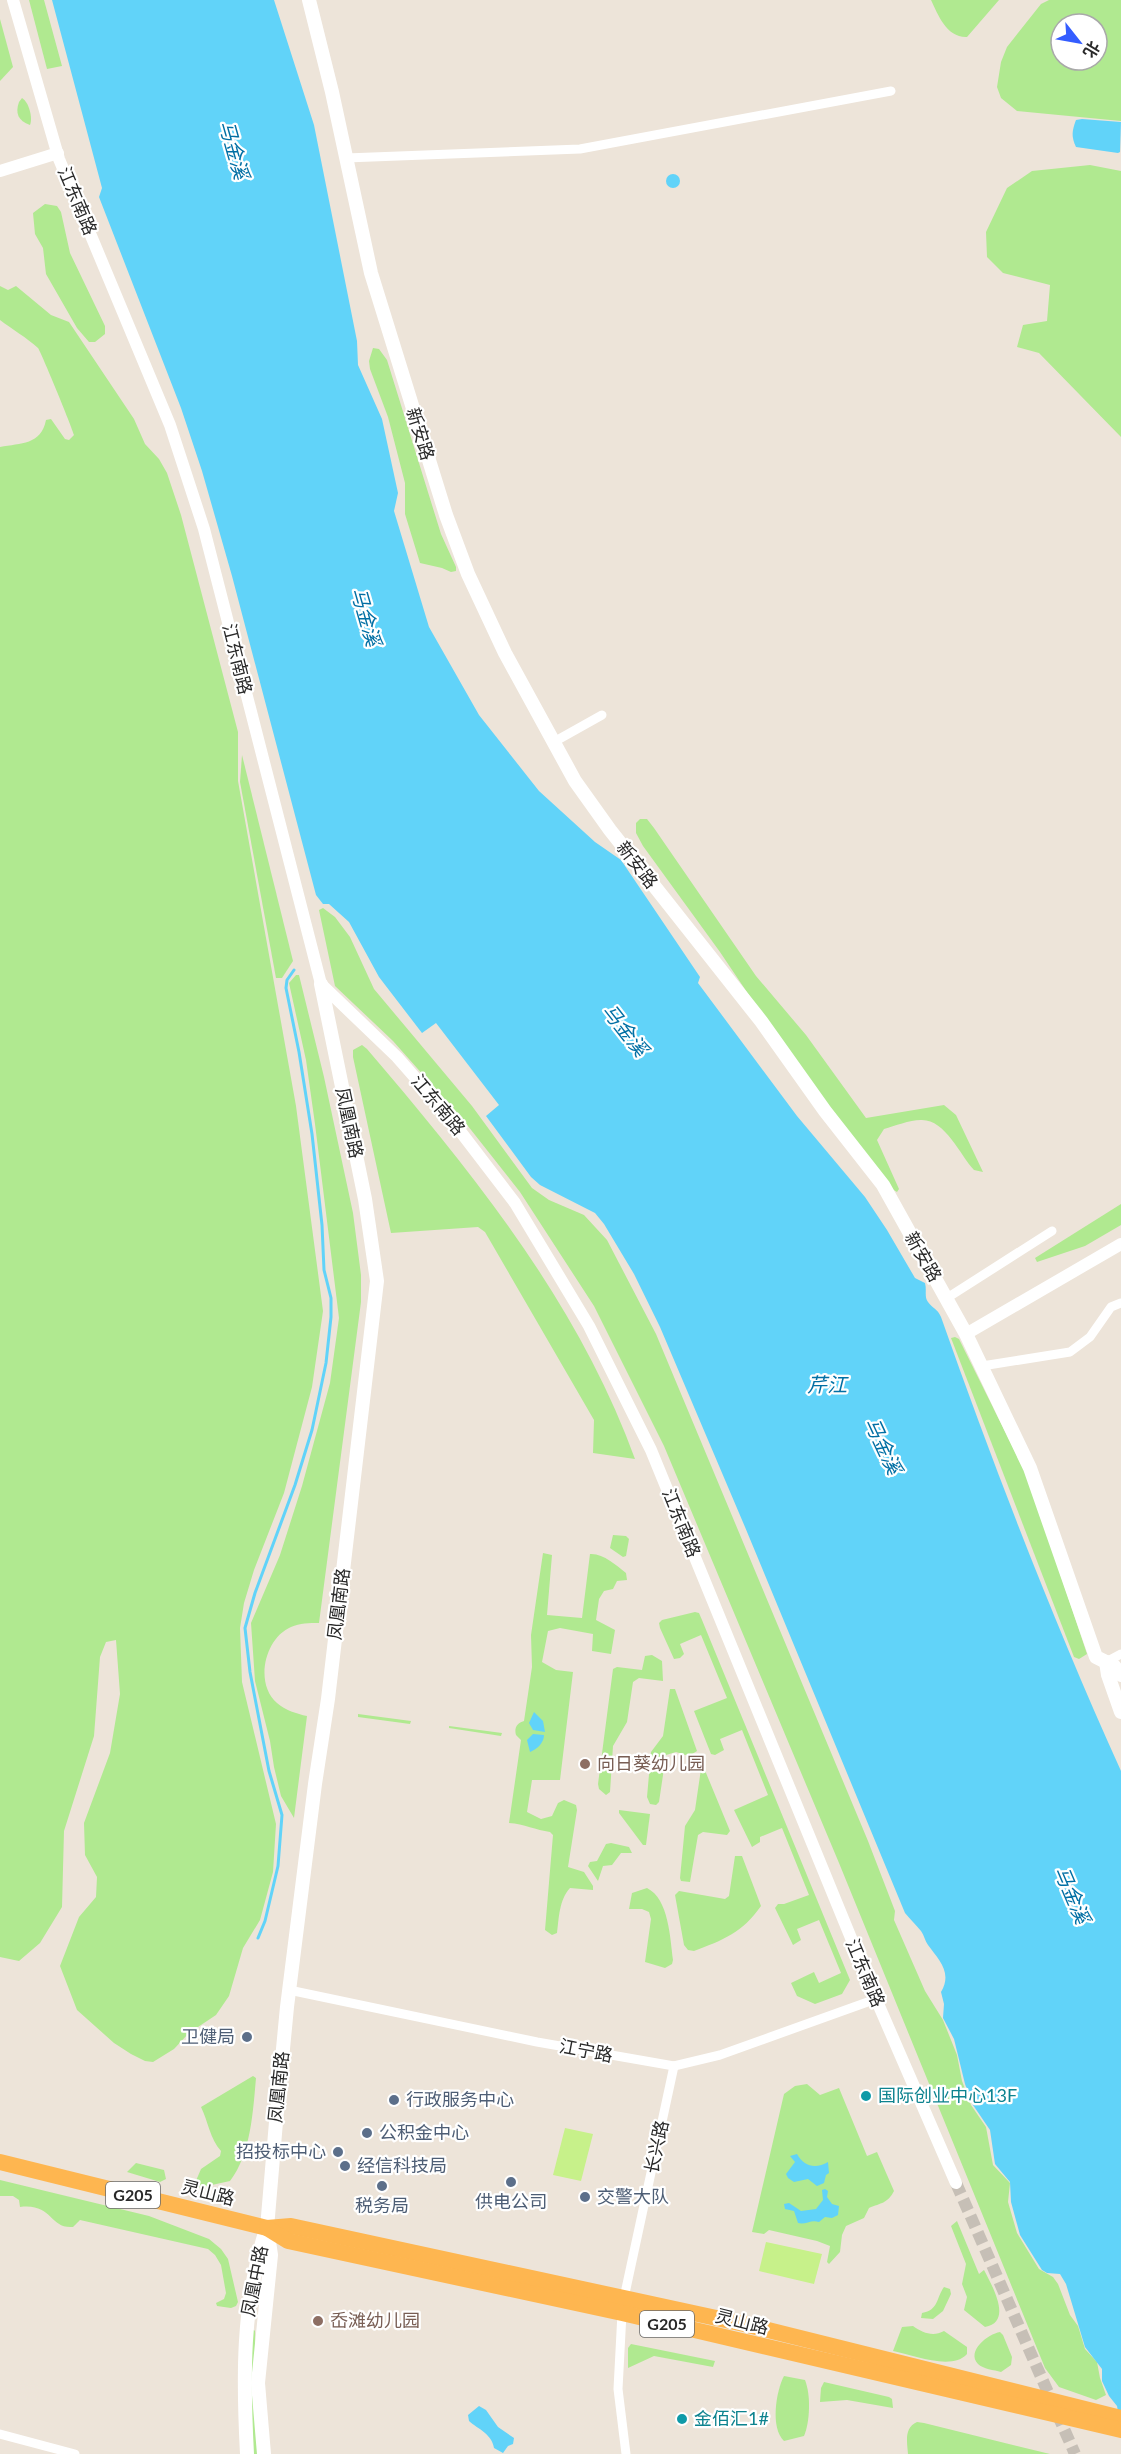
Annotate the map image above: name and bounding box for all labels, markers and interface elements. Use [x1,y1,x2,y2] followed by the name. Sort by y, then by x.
[1049,12,1109,72] north arrow
[1080,38,1105,62] text: 北
[215,118,255,184] water label: 马金溪
[54,163,102,238] street label: 江东南路
[403,405,439,463] street label: 新安路
[347,585,387,651] water label: 马金溪
[219,621,257,696] street label: 江东南路
[612,836,663,892] street label: 新安路
[598,998,655,1062] water label: 马金溪
[407,1070,470,1139] street label: 江东南路
[332,1085,368,1160] street label: 凤凰南路
[901,1228,947,1285] street label: 新安路
[807,1372,849,1396] water label: 芹江
[860,1413,908,1480] water label: 马金溪
[658,1485,706,1560] street label: 江东南路
[323,1567,353,1641] street label: 凤凰南路
[597,1752,705,1774] place label: 向日葵幼儿园
[578,1757,592,1771] marker: 向日葵幼儿园
[1050,1862,1096,1929] water label: 马金溪
[842,1935,890,2010] street label: 江东南路
[181,2025,235,2047] place label: 卫健局
[240,2030,254,2044] marker: 卫健局
[558,2034,615,2066] street label: 江宁路
[263,2050,293,2124] street label: 凤凰南路
[878,2084,1017,2106] place label: 国际创业中心13F
[406,2088,514,2110] place label: 行政服务中心
[859,2089,873,2103] marker: 国际创业中心13F
[387,2093,401,2107] marker: 行政服务中心
[640,2118,672,2175] street label: 长兴路
[379,2121,469,2143] place label: 公积金中心
[360,2126,374,2140] marker: 公积金中心
[236,2140,326,2162] place label: 招投标中心
[331,2145,345,2159] marker: 招投标中心
[357,2154,447,2176] place label: 经信科技局
[338,2159,352,2173] marker: 经信科技局
[179,2175,237,2209] street label: 灵山路
[504,2175,518,2189] marker: 供电公司
[375,2179,389,2193] marker: 税务局
[106,2182,160,2208] road number: G205
[597,2185,669,2207] place label: 交警大队
[475,2190,547,2212] place label: 供电公司
[578,2190,592,2204] marker: 交警大队
[355,2194,409,2216] place label: 税务局
[236,2243,272,2318] street label: 凤凰中路
[713,2304,771,2338] street label: 灵山路
[330,2309,420,2331] place label: 岙滩幼儿园
[640,2311,694,2337] road number: G205
[311,2314,325,2328] marker: 岙滩幼儿园
[694,2407,769,2429] place label: 金佰汇1#
[675,2412,689,2426] marker: 金佰汇1#

